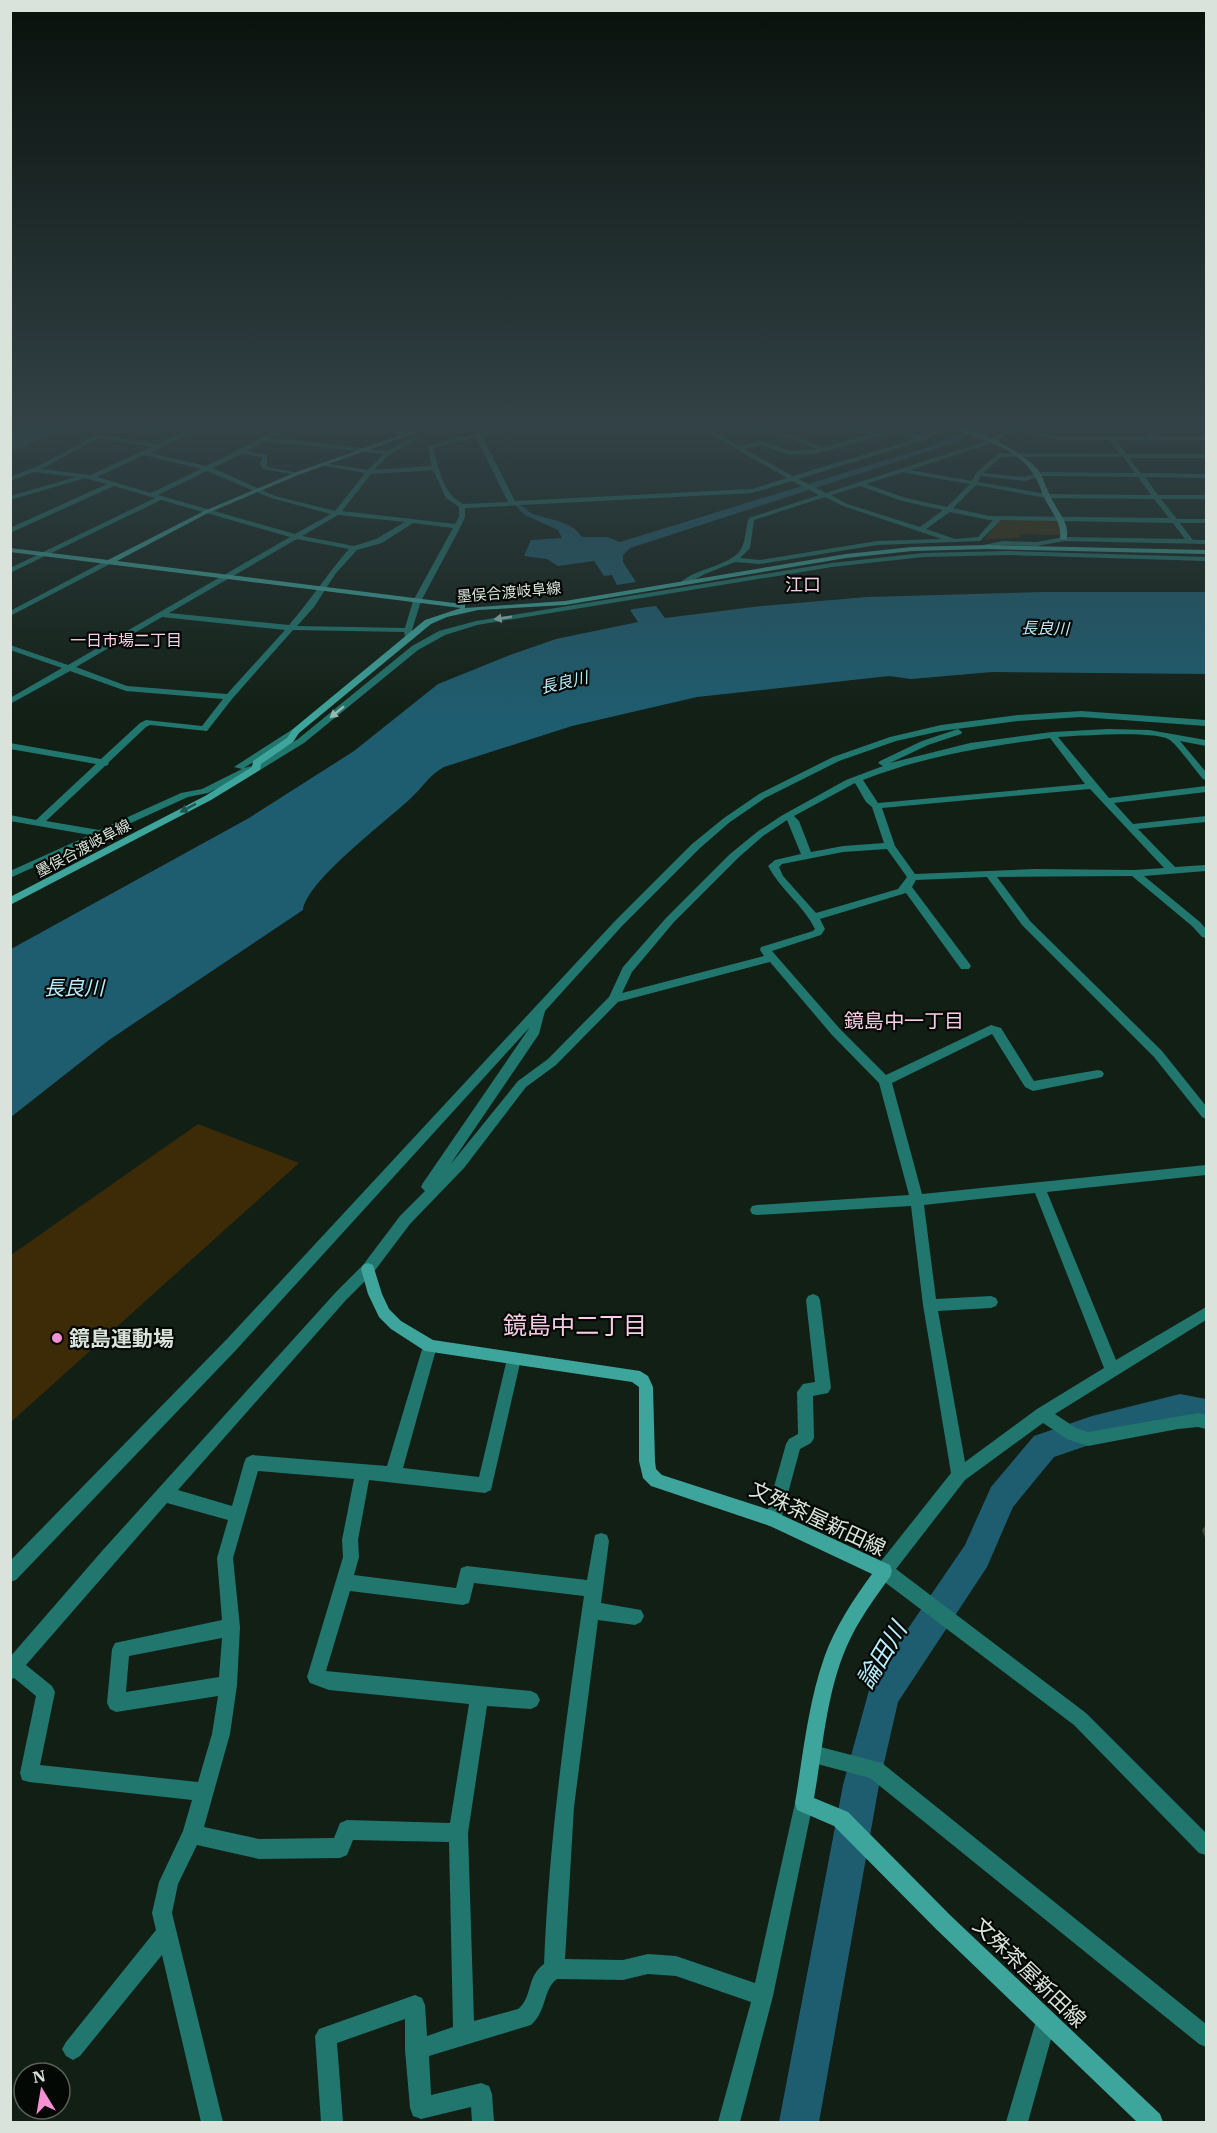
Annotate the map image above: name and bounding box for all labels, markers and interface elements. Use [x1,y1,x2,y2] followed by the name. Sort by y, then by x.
[785,573,821,596] district label: 江口
[456,578,562,606] street label: 墨俣合渡岐阜線
[494,614,513,623] one-way arrow
[1021,618,1071,638] water label: 長良川
[70,630,182,650] district label: 一日市場二丁目
[538,666,592,697] water label: 長良川
[329,705,344,717] one-way arrow
[180,803,197,813] one-way arrow
[32,815,134,881] street label: 墨俣合渡岐阜線
[44,974,106,1001] water label: 長良川
[844,1007,964,1034] district label: 鏡島中一丁目
[503,1309,647,1341] district label: 鏡島中二丁目
[69,1324,174,1352] place label: 鏡島運動場
[50,1331,64,1345] marker: 鏡島運動場
[745,1474,891,1562] street label: 文殊茶屋新田線
[849,1613,915,1694] water label: 論田川
[967,1911,1093,2033] street label: 文殊茶屋新田線
[12,2061,72,2121] north arrow
[31,2065,47,2087] text: N

